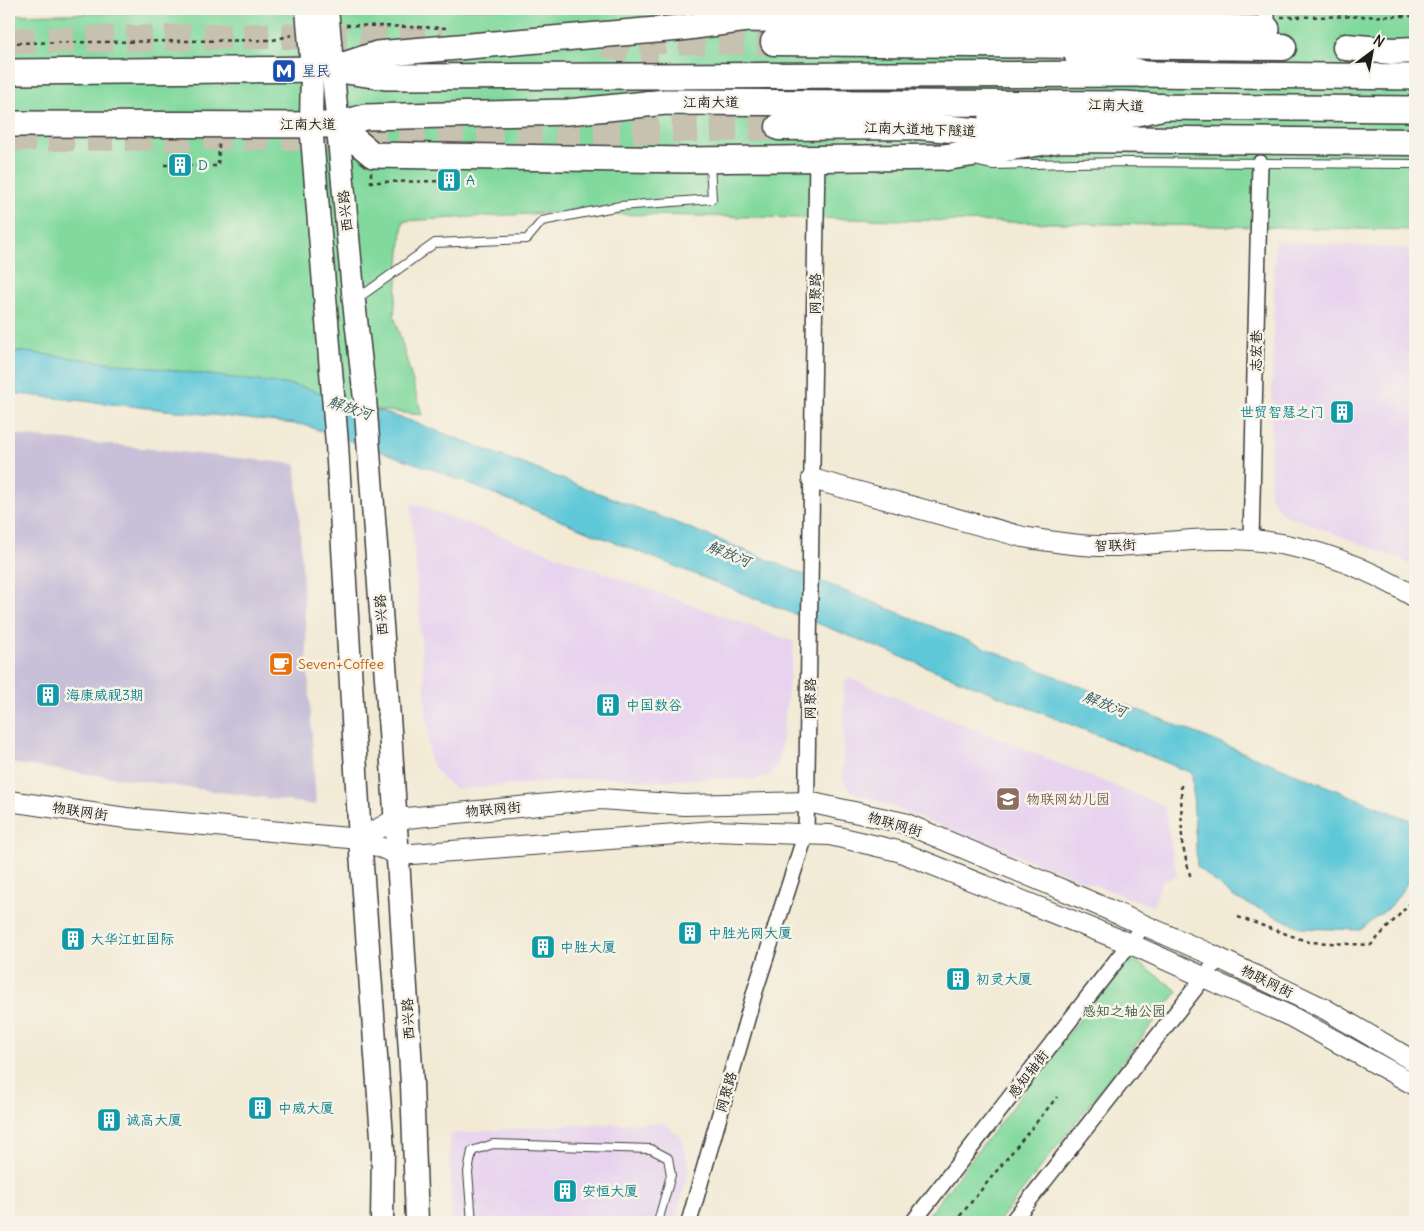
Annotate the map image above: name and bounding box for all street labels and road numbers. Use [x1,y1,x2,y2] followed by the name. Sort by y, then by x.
[683,93,739,111] street label: 江南大道
[1088,95,1144,115] street label: 江南大道
[280,115,336,133] street label: 江南大道
[864,118,976,140] street label: 江南大道地下隧道
[334,189,356,233] street label: 西兴路
[806,273,824,315] street label: 网聚路
[1247,329,1265,372] street label: 志宏巷
[1094,535,1136,555] street label: 智联街
[371,593,391,637] street label: 西兴路
[801,678,819,720] street label: 网聚路
[51,798,109,824] street label: 物联网街
[464,798,522,820] street label: 物联网街
[866,808,924,840] street label: 物联网街
[1238,961,1296,1001] street label: 物联网街
[398,998,418,1040] street label: 西兴路
[1004,1046,1052,1102] street label: 感知轴街
[712,1069,740,1115] street label: 网聚路

